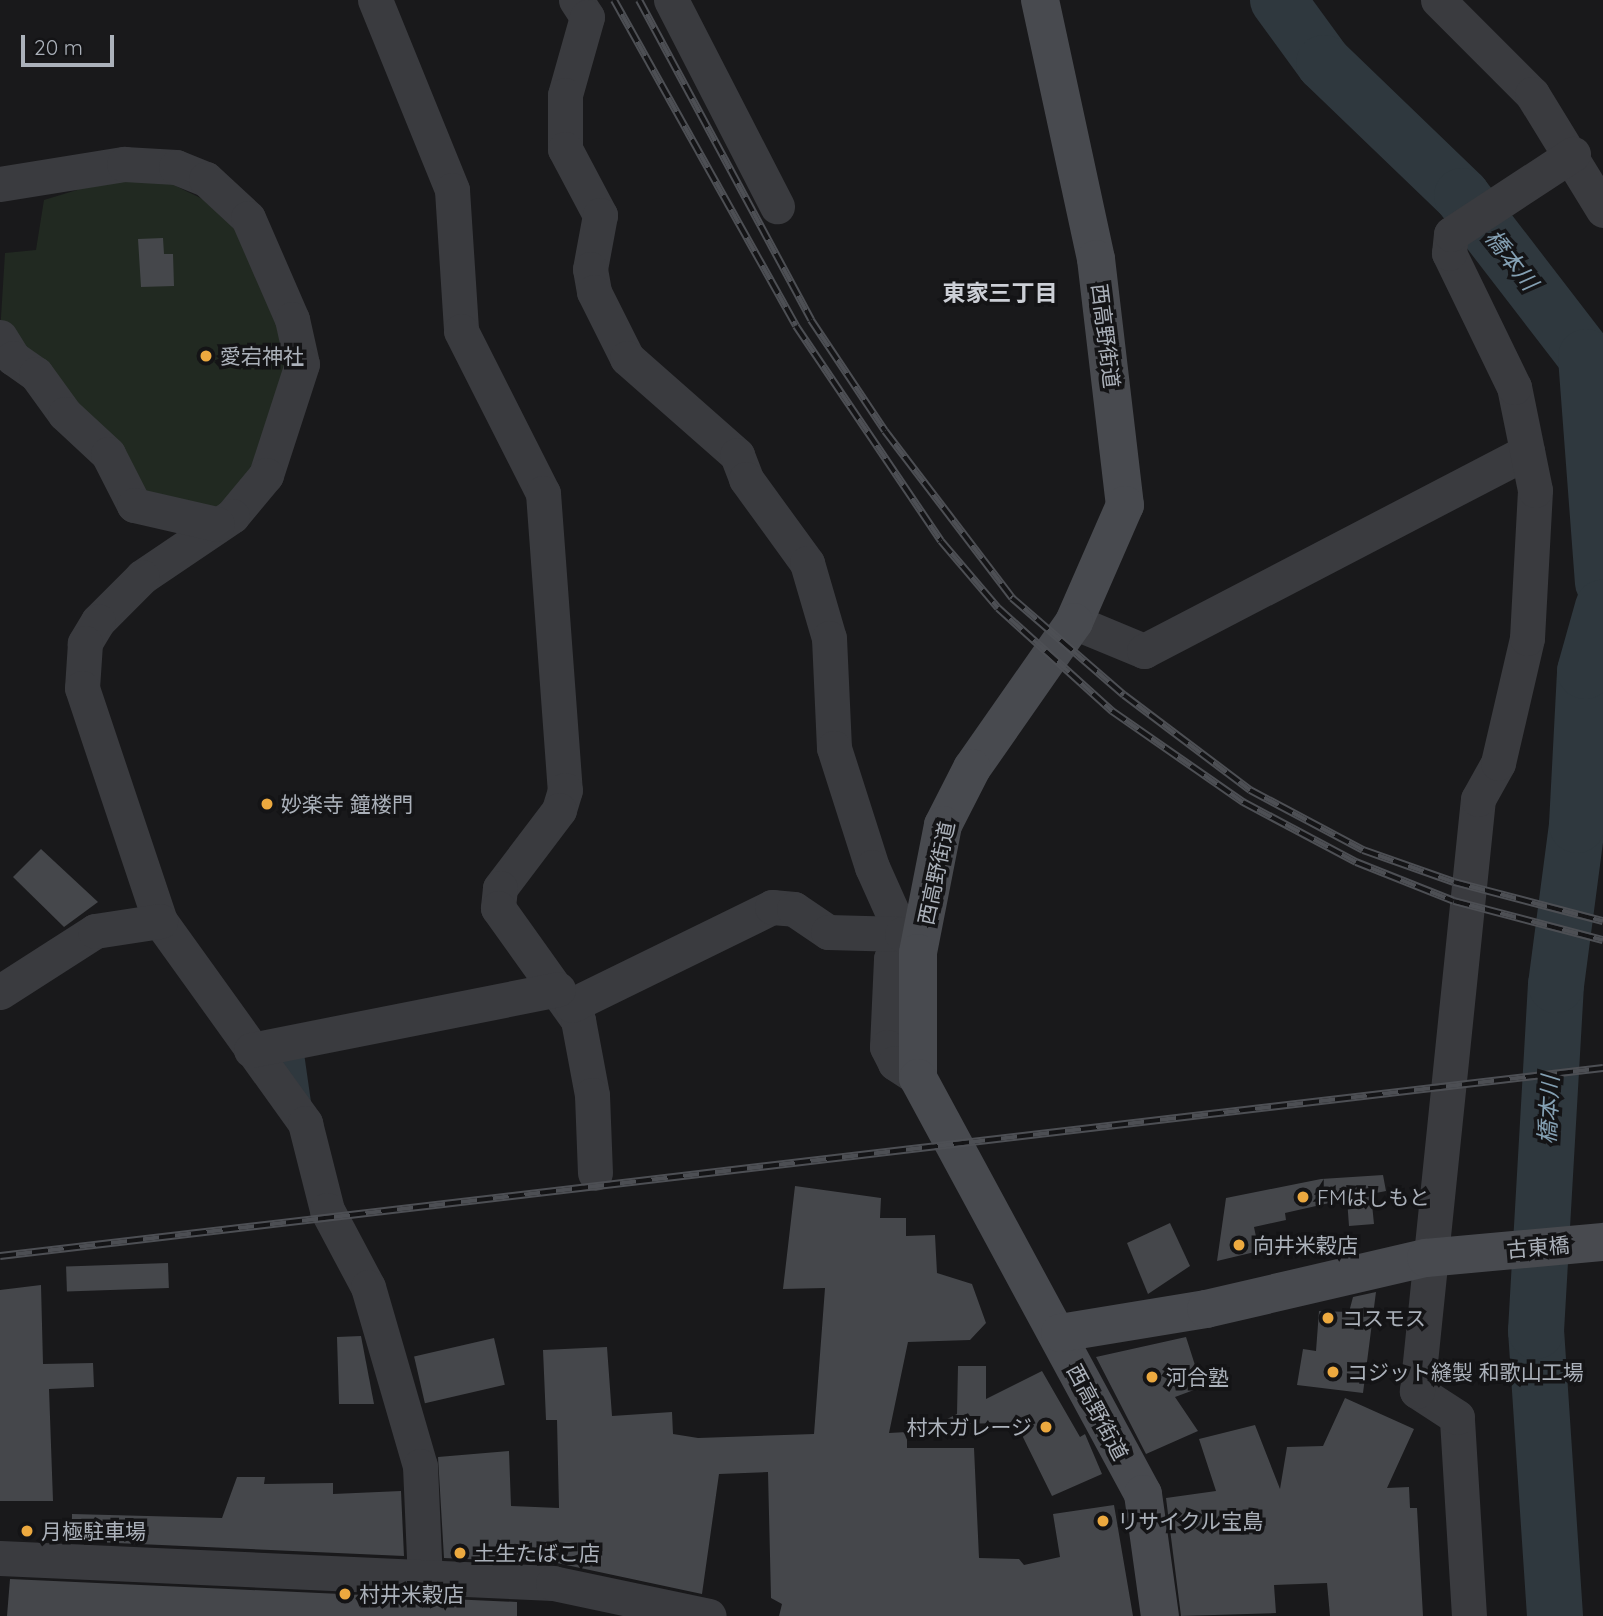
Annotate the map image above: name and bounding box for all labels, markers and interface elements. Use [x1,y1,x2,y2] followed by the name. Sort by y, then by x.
[24,21,117,65] scale bar
[34,34,83,60] text: 20 m
[1479,224,1543,296] water label: 橋本川
[943,279,1057,307] district label: 東家三丁目
[1087,282,1125,390] street label: 西高野街道
[220,343,304,369] place label: 愛宕神社
[198,348,214,364] marker: 愛宕神社
[281,791,413,817] place label: 妙楽寺 鐘楼門
[259,796,275,812] marker: 妙楽寺 鐘楼門
[913,819,959,927] street label: 西高野街道
[1533,1075,1565,1145] water label: 橋本川
[1317,1184,1430,1210] place label: FMはしもと
[1295,1189,1311,1205] marker: FMはしもと
[1253,1232,1358,1258] place label: 向井米穀店
[1506,1232,1570,1262] street label: 古東橋
[1231,1237,1247,1253] marker: 向井米穀店
[1342,1305,1426,1331] place label: コスモス
[1320,1310,1336,1326] marker: コスモス
[1347,1359,1584,1385] place label: コジット縫製 和歌山工場
[1062,1360,1134,1464] street label: 西高野街道
[1166,1364,1229,1390] place label: 河合塾
[1325,1364,1341,1380] marker: コジット縫製 和歌山工場
[1144,1369,1160,1385] marker: 河合塾
[906,1414,1032,1440] place label: 村木ガレージ
[1038,1419,1054,1435] marker: 村木ガレージ
[1117,1508,1264,1534] place label: リサイクル宝島
[1095,1513,1111,1529] marker: リサイクル宝島
[41,1518,146,1544] place label: 月極駐車場
[19,1523,35,1539] marker: 月極駐車場
[474,1540,600,1566] place label: 土生たばこ店
[452,1545,468,1561] marker: 土生たばこ店
[359,1581,464,1607] place label: 村井米穀店
[337,1586,353,1602] marker: 村井米穀店

